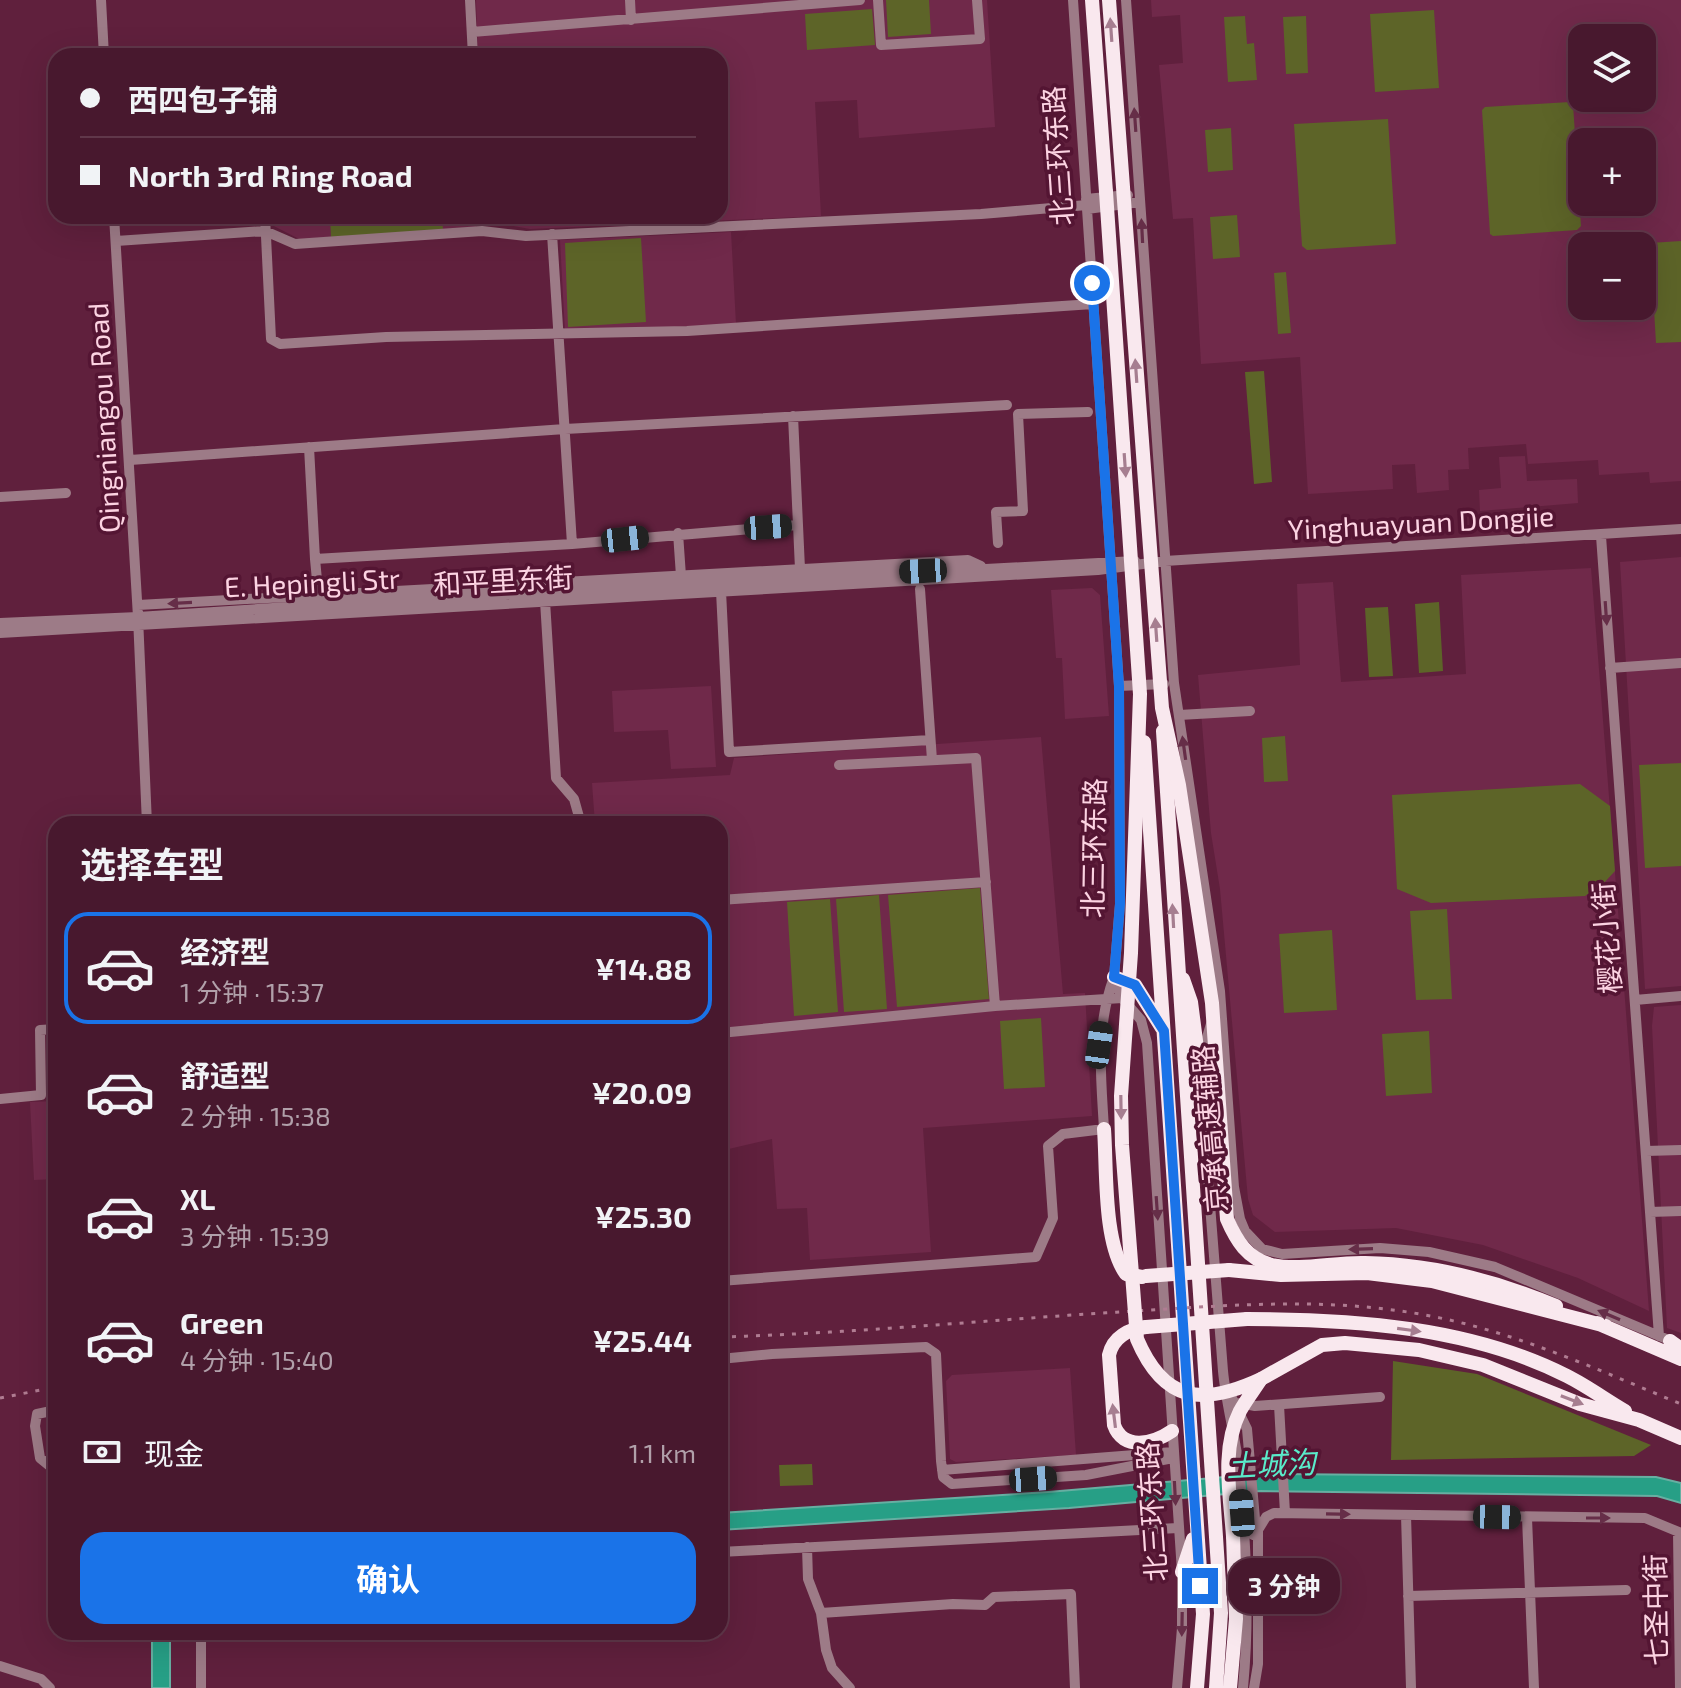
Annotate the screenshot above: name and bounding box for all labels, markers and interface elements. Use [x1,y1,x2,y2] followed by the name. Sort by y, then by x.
[1104,17,1117,42] one-way arrow
[1568,24,1656,320] map controls
[1568,24,1656,112] button: layers
[128,81,278,117] text: 西四包子铺
[1035,85,1079,227] street label: 北三环东路
[1128,107,1141,132] one-way arrow
[1568,128,1656,216] button: +
[128,157,413,193] text: North 3rd Ring Road
[1135,218,1148,243] one-way arrow
[1568,232,1656,320] button: −
[1074,265,1110,301] route start
[80,302,126,534] street label: Qingniangou Road
[1129,358,1142,383] one-way arrow
[1118,453,1131,478] one-way arrow
[1287,498,1555,546] street label: Yinghuayuan Dongjie
[743,513,793,541] car
[600,525,650,553] car
[898,558,948,584] car
[432,559,574,601] street label: 和平里东街
[223,560,401,604] street label: E. Hepingli Str
[167,597,192,610] one-way arrow
[1600,601,1613,626] one-way arrow
[1149,617,1162,642] one-way arrow
[1177,735,1190,760] one-way arrow
[1075,778,1111,918] street label: 北三环东路
[80,842,224,885] text: 选择车型
[1585,881,1627,995] street label: 樱花小街
[1167,903,1180,928] one-way arrow
[84,932,156,1004] icon: car
[180,933,270,969] text: 经济型
[595,950,692,986] text: ¥14.88
[180,976,324,1007] text: 1 分钟 · 15:37
[1084,1020,1114,1070] car
[1185,1044,1233,1214] street label: 京承高速辅路
[84,1056,156,1128] icon: car
[180,1057,270,1093] text: 舒适型
[592,1074,692,1110] text: ¥20.09
[1115,1095,1127,1120] one-way arrow
[180,1100,331,1131] text: 2 分钟 · 15:38
[84,1180,156,1252] icon: car
[180,1180,215,1216] text: XL
[1151,1196,1164,1221] one-way arrow
[595,1198,692,1234] text: ¥25.30
[180,1220,330,1251] text: 3 分钟 · 15:39
[1348,1243,1373,1256] one-way arrow
[84,1304,156,1376] icon: car
[180,1304,264,1340] text: Green
[1598,1308,1621,1321] one-way arrow
[593,1322,692,1358] text: ¥25.44
[1397,1323,1422,1336] one-way arrow
[180,1344,334,1375] text: 4 分钟 · 15:40
[1560,1394,1584,1407] one-way arrow
[1108,1403,1121,1428] one-way arrow
[80,1430,124,1474] icon: cash
[144,1435,204,1471] text: 现金
[629,1437,696,1468] text: 1.1 km
[1129,1441,1173,1583] street label: 北三环东路
[1225,1443,1320,1483] water label: 土城沟
[1008,1465,1058,1493] car
[1169,1481,1182,1506] one-way arrow
[1228,1488,1256,1538] car
[1473,1505,1521,1529] car
[1326,1507,1351,1520] one-way arrow
[1586,1512,1611,1524] one-way arrow
[80,1532,696,1624] button: 确认
[1637,1554,1673,1666] street label: 七圣中街
[1228,1558,1340,1614] callout: 3 分钟
[1182,1568,1218,1604] route end
[1248,1570,1320,1601] text: 3 分钟
[1175,1612,1188,1637] one-way arrow

